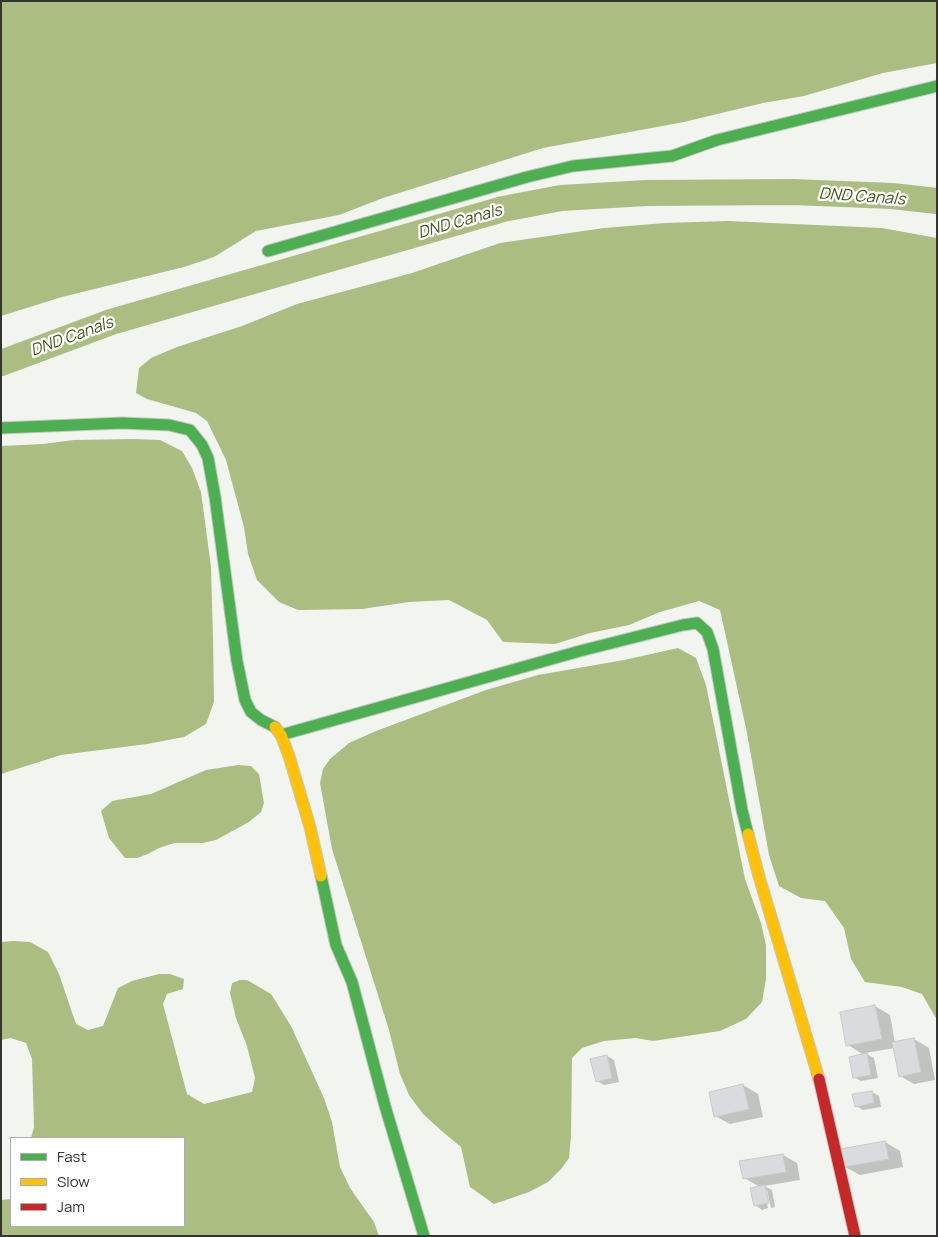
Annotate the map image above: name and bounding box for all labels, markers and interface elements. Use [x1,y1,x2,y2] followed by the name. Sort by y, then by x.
[818,184,906,210] water label: DND Canals
[416,201,504,243] water label: DND Canals
[28,313,116,361] water label: DND Canals
[10,1137,185,1227] legend
[57,1146,86,1167] text: Fast
[57,1171,90,1192] text: Slow
[57,1196,85,1217] text: Jam

